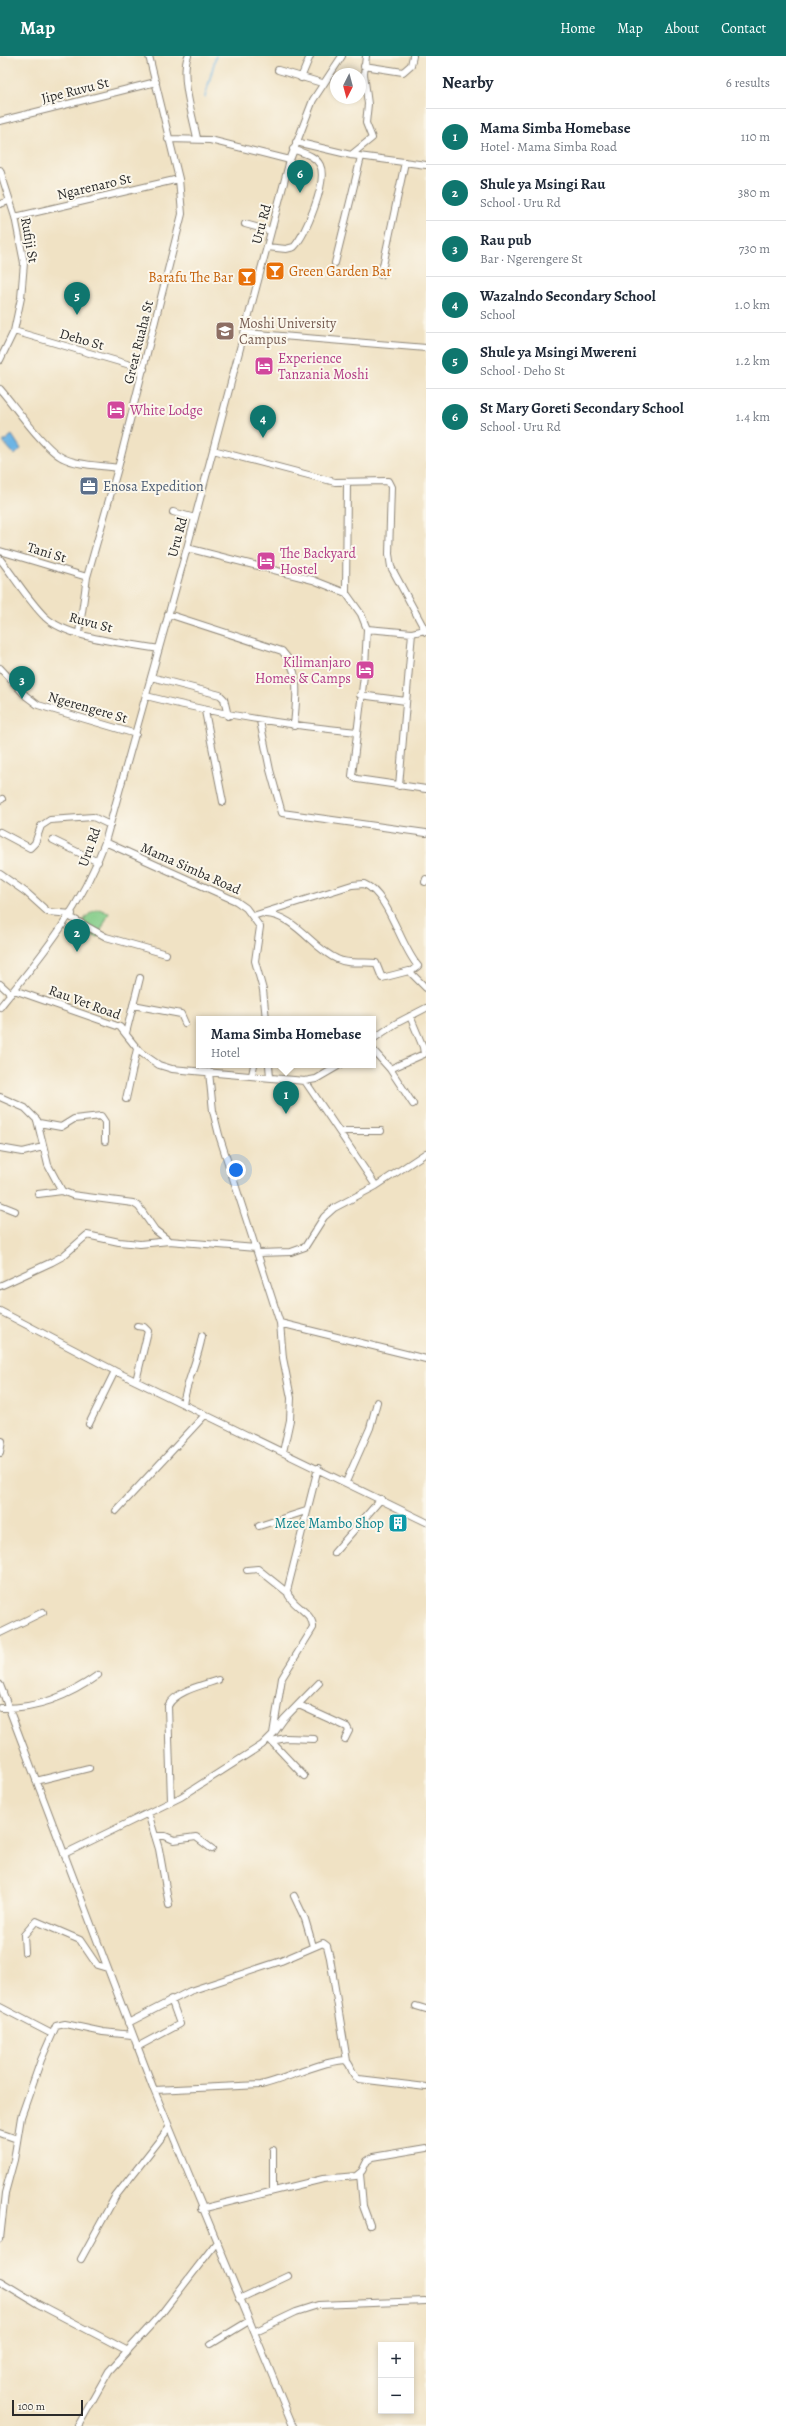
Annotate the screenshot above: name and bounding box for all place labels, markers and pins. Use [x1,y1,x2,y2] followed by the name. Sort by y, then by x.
[287,160,313,193] pin: 6
[264,260,286,282] bar icon: Green Garden Bar
[289,262,392,281] place label: Green Garden Bar
[236,266,258,288] bar icon: Barafu The Bar
[148,268,234,287] place label: Barafu The Bar
[64,282,90,315] pin: 5
[239,314,337,349] place label: Moshi University Campus
[214,320,236,342] school or university icon: Moshi University Campus
[278,349,369,384] place label: Experience Tanzania Moshi
[253,355,275,377] hotel icon: Experience Tanzania Moshi
[105,399,127,421] hotel icon: White Lodge
[129,401,203,420] place label: White Lodge
[250,405,276,438] pin: 4
[78,475,100,497] office icon: Enosa Expedition
[103,477,204,496] place label: Enosa Expedition
[280,544,356,579] place label: The Backyard Hostel
[255,550,277,572] hotel icon: The Backyard Hostel
[255,653,351,688] place label: Kilimanjaro Homes & Camps
[354,659,376,681] hotel icon: Kilimanjaro Homes & Camps
[9,666,35,699] pin: 3
[64,919,90,952] pin: 2
[273,1081,299,1114] pin: 1
[387,1512,409,1534] building icon: Mzee Mambo Shop
[275,1514,384,1533] place label: Mzee Mambo Shop

